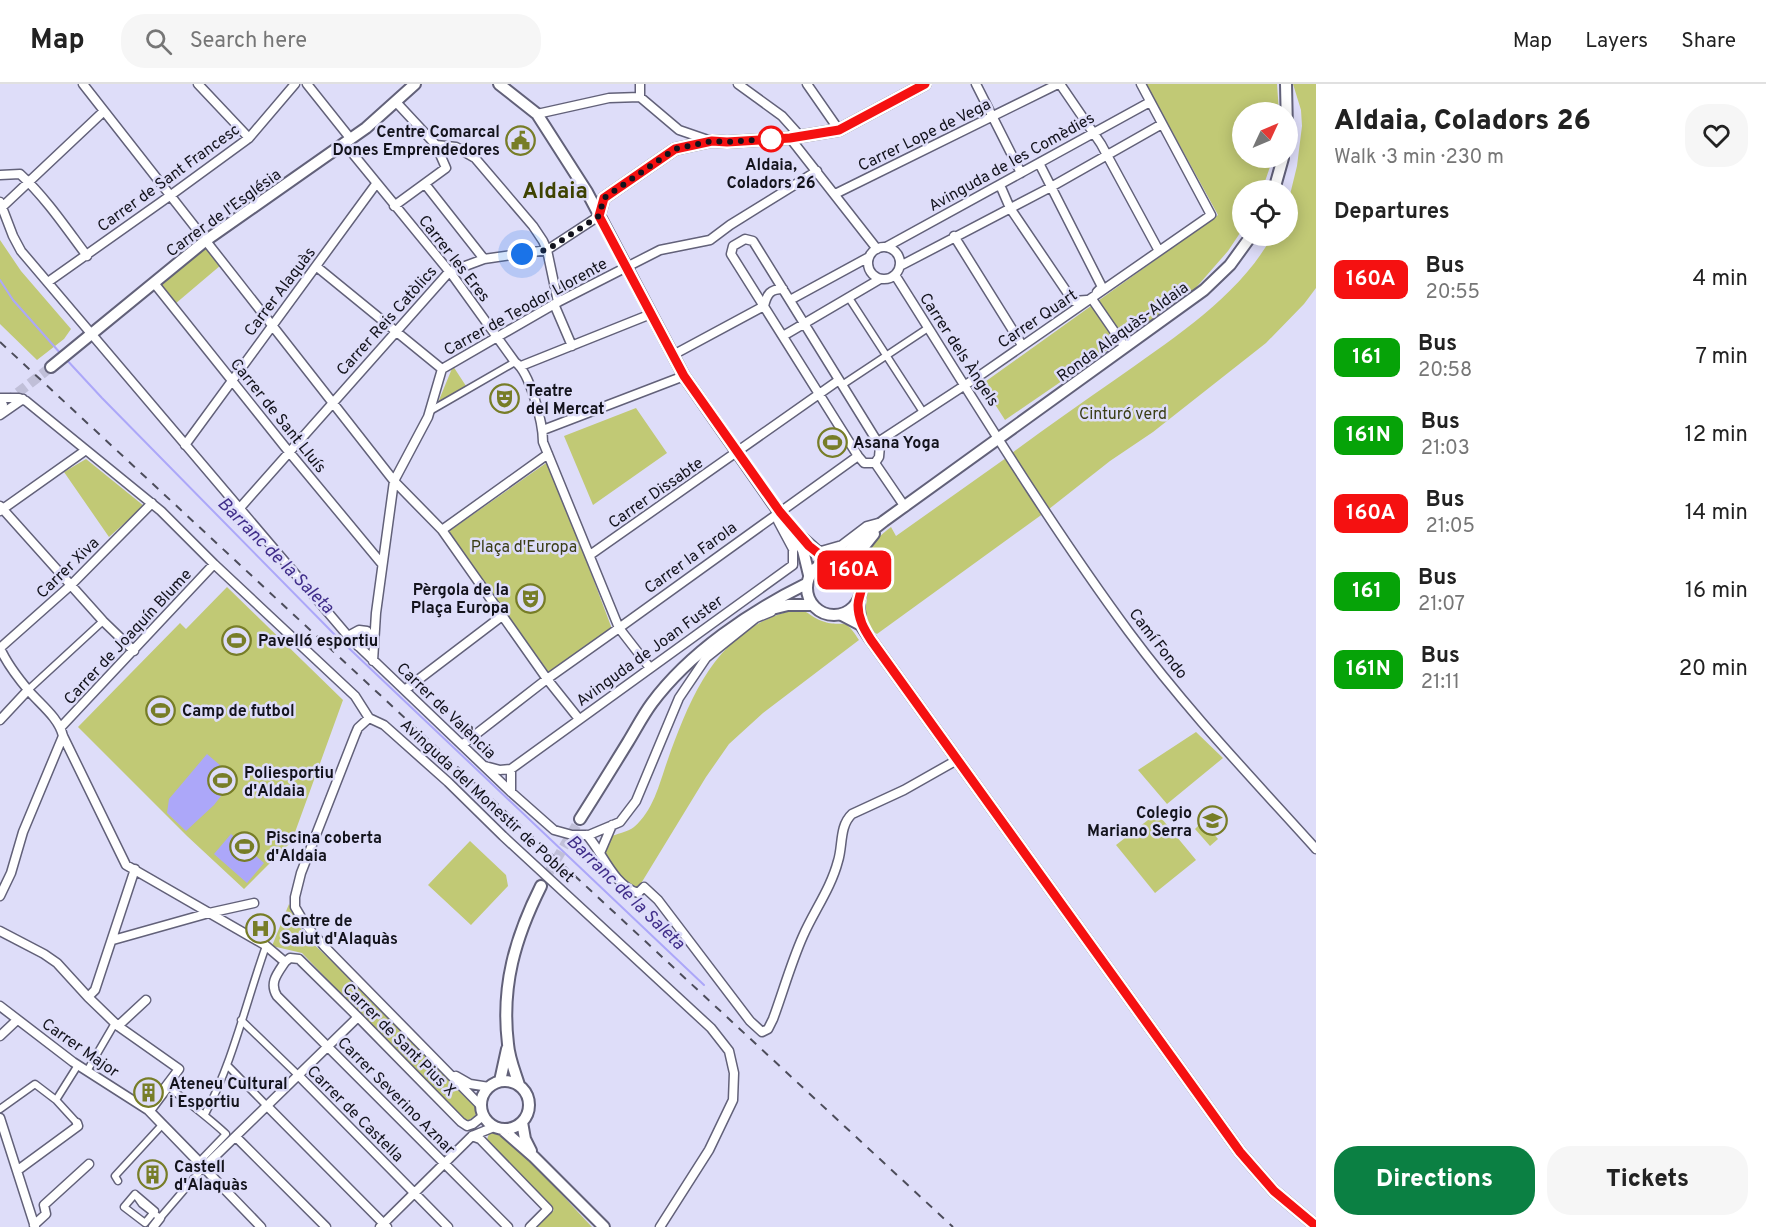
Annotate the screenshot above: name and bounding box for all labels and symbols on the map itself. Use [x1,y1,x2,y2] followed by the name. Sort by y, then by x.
[855,95,995,177] street label: Carrer Lope de Vega
[1232,102,1298,168] north arrow
[925,109,1098,217] street label: Avinguda de les Comèdies
[94,120,244,237] street label: Carrer de Sant Francesc
[332,123,500,161] place label: Centre Comarcal Dones Emprendedores
[505,124,537,156] public building icon: Centre Comarcal Dones Emprendedores
[758,126,784,152] marker: Aldaia, Coladors 26
[726,156,816,194] place label: Aldaia, Coladors 26
[163,165,286,262] street label: Carrer de l'Església
[522,179,588,206] district label: Aldaia
[413,212,494,307] street label: Carrer les Eres
[507,239,537,269] your location
[241,244,321,341] street label: Carrer Alaquàs
[441,254,611,361] street label: Carrer de Teodor Llorente
[333,262,442,380] street label: Carrer Reis Catòlics
[1054,278,1193,387] street label: Ronda Alaquàs-Aldaia
[995,286,1082,354] street label: Carrer Quart
[914,288,1004,411] street label: Carrer dels Àngels
[225,355,330,478] street label: Carrer de Sant Lluís
[526,382,605,420] place label: Teatre del Mercat
[489,383,521,415] theatre icon: Teatre del Mercat
[1079,405,1167,425] park label: Cinturó verd
[816,426,848,458] sports icon: Asana Yoga
[853,434,940,454] place label: Asana Yoga
[605,454,707,534] street label: Carrer Dissabte
[212,493,339,620] water label: Barranc de la Saleta
[641,518,741,599] street label: Carrer la Farola
[33,534,104,603] street label: Carrer Xiva
[471,538,577,558] park label: Plaça d'Europa
[812,550,896,590] line badge: 160A
[60,565,197,710] street label: Carrer de Joaquín Blume
[411,581,509,619] place label: Pèrgola de la Plaça Europa
[514,582,546,614] theatre icon: Pèrgola de la Plaça Europa
[573,592,728,712] street label: Avinguda de Joan Fuster
[1124,605,1191,684] street label: Camí Fondo
[221,624,253,656] sports icon: Pavelló esportiu
[258,632,378,652] place label: Pavelló esportiu
[392,659,500,764] street label: Carrer de València
[145,694,177,726] sports icon: Camp de futbol
[182,702,295,722] place label: Camp de futbol
[395,715,578,888] street label: Avinguda del Monestir de Poblet
[244,764,334,802] place label: Poliesportiu d'Aldaia
[207,765,239,797] sports icon: Poliesportiu d'Aldaia
[1087,804,1192,842] place label: Colegio Mariano Serra
[1197,805,1229,837] school or university icon: Colegio Mariano Serra
[266,829,382,867] place label: Piscina coberta d'Aldaia
[229,830,261,862] sports icon: Piscina coberta d'Aldaia
[561,831,690,956] water label: Barranc de la Saleta
[281,912,398,950] place label: Centre de Salut d'Alaquàs
[244,913,276,945] hospital icon: Centre de Salut d'Alaquàs
[338,980,459,1101] street label: Carrer de Sant Pius X
[37,1015,123,1083] street label: Carrer Major
[332,1033,459,1160] street label: Carrer Severino Aznar
[302,1062,407,1167] street label: Carrer de Castella
[169,1075,288,1113] place label: Ateneu Cultural i Esportiu
[132,1076,164,1108] building icon: Ateneu Cultural i Esportiu
[174,1158,248,1196] place label: Castell d'Alaquàs
[137,1159,169,1191] building icon: Castell d'Alaquàs

